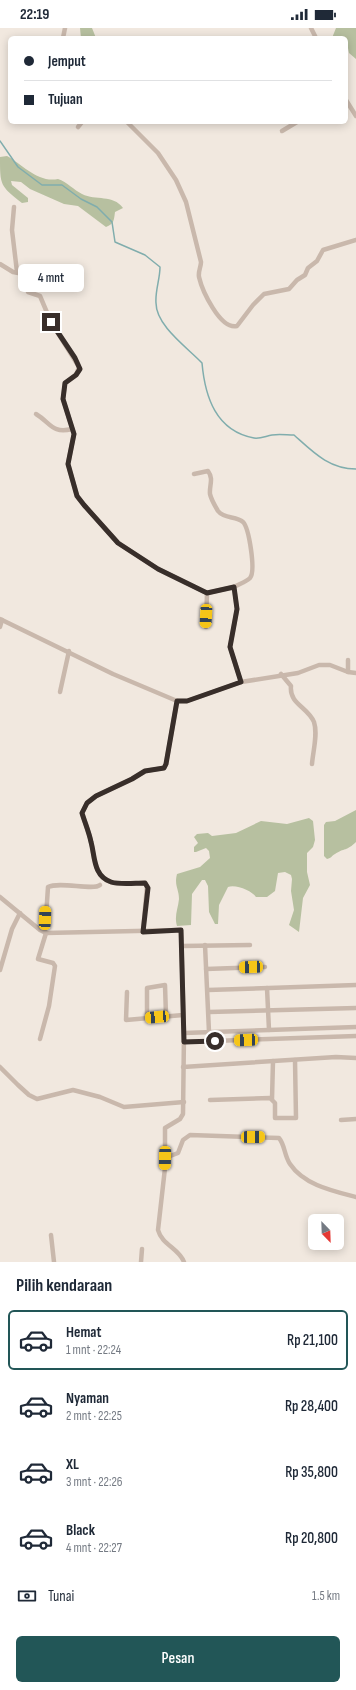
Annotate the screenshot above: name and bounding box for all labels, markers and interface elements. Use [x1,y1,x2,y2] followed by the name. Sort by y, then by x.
[20,5,49,24] text: 22:19
[48,52,86,71] text: Jemput
[48,90,83,109] text: Tujuan
[18,264,84,292] callout: 4 mnt
[38,270,64,286] text: 4 mnt
[42,313,60,331] route end
[199,604,213,628] car
[39,906,51,930] car
[239,961,263,973] car
[145,1010,169,1024] car
[206,1032,224,1050] route start
[234,1034,258,1046] car
[241,1131,265,1143] car
[159,1146,171,1170] car
[308,1214,344,1250] north arrow
[308,1214,344,1250] map controls
[16,1275,112,1296] text: Pilih kendaraan
[18,1322,54,1358] icon: car
[66,1323,101,1342] text: Hemat
[287,1331,338,1350] text: Rp 21,100
[66,1342,121,1358] text: 1 mnt · 22:24
[18,1388,54,1424] icon: car
[66,1389,109,1408] text: Nyaman
[285,1397,338,1416] text: Rp 28,400
[66,1408,122,1424] text: 2 mnt · 22:25
[18,1454,54,1490] icon: car
[66,1455,79,1474] text: XL
[285,1463,338,1482] text: Rp 35,800
[66,1474,122,1490] text: 3 mnt · 22:26
[18,1520,54,1556] icon: car
[66,1521,95,1540] text: Black
[285,1529,338,1548] text: Rp 20,800
[66,1540,122,1556] text: 4 mnt · 22:27
[16,1585,38,1607] icon: cash
[48,1587,74,1606] text: Tunai
[312,1588,340,1604] text: 1.5 km
[16,1636,340,1682] button: Pesan

